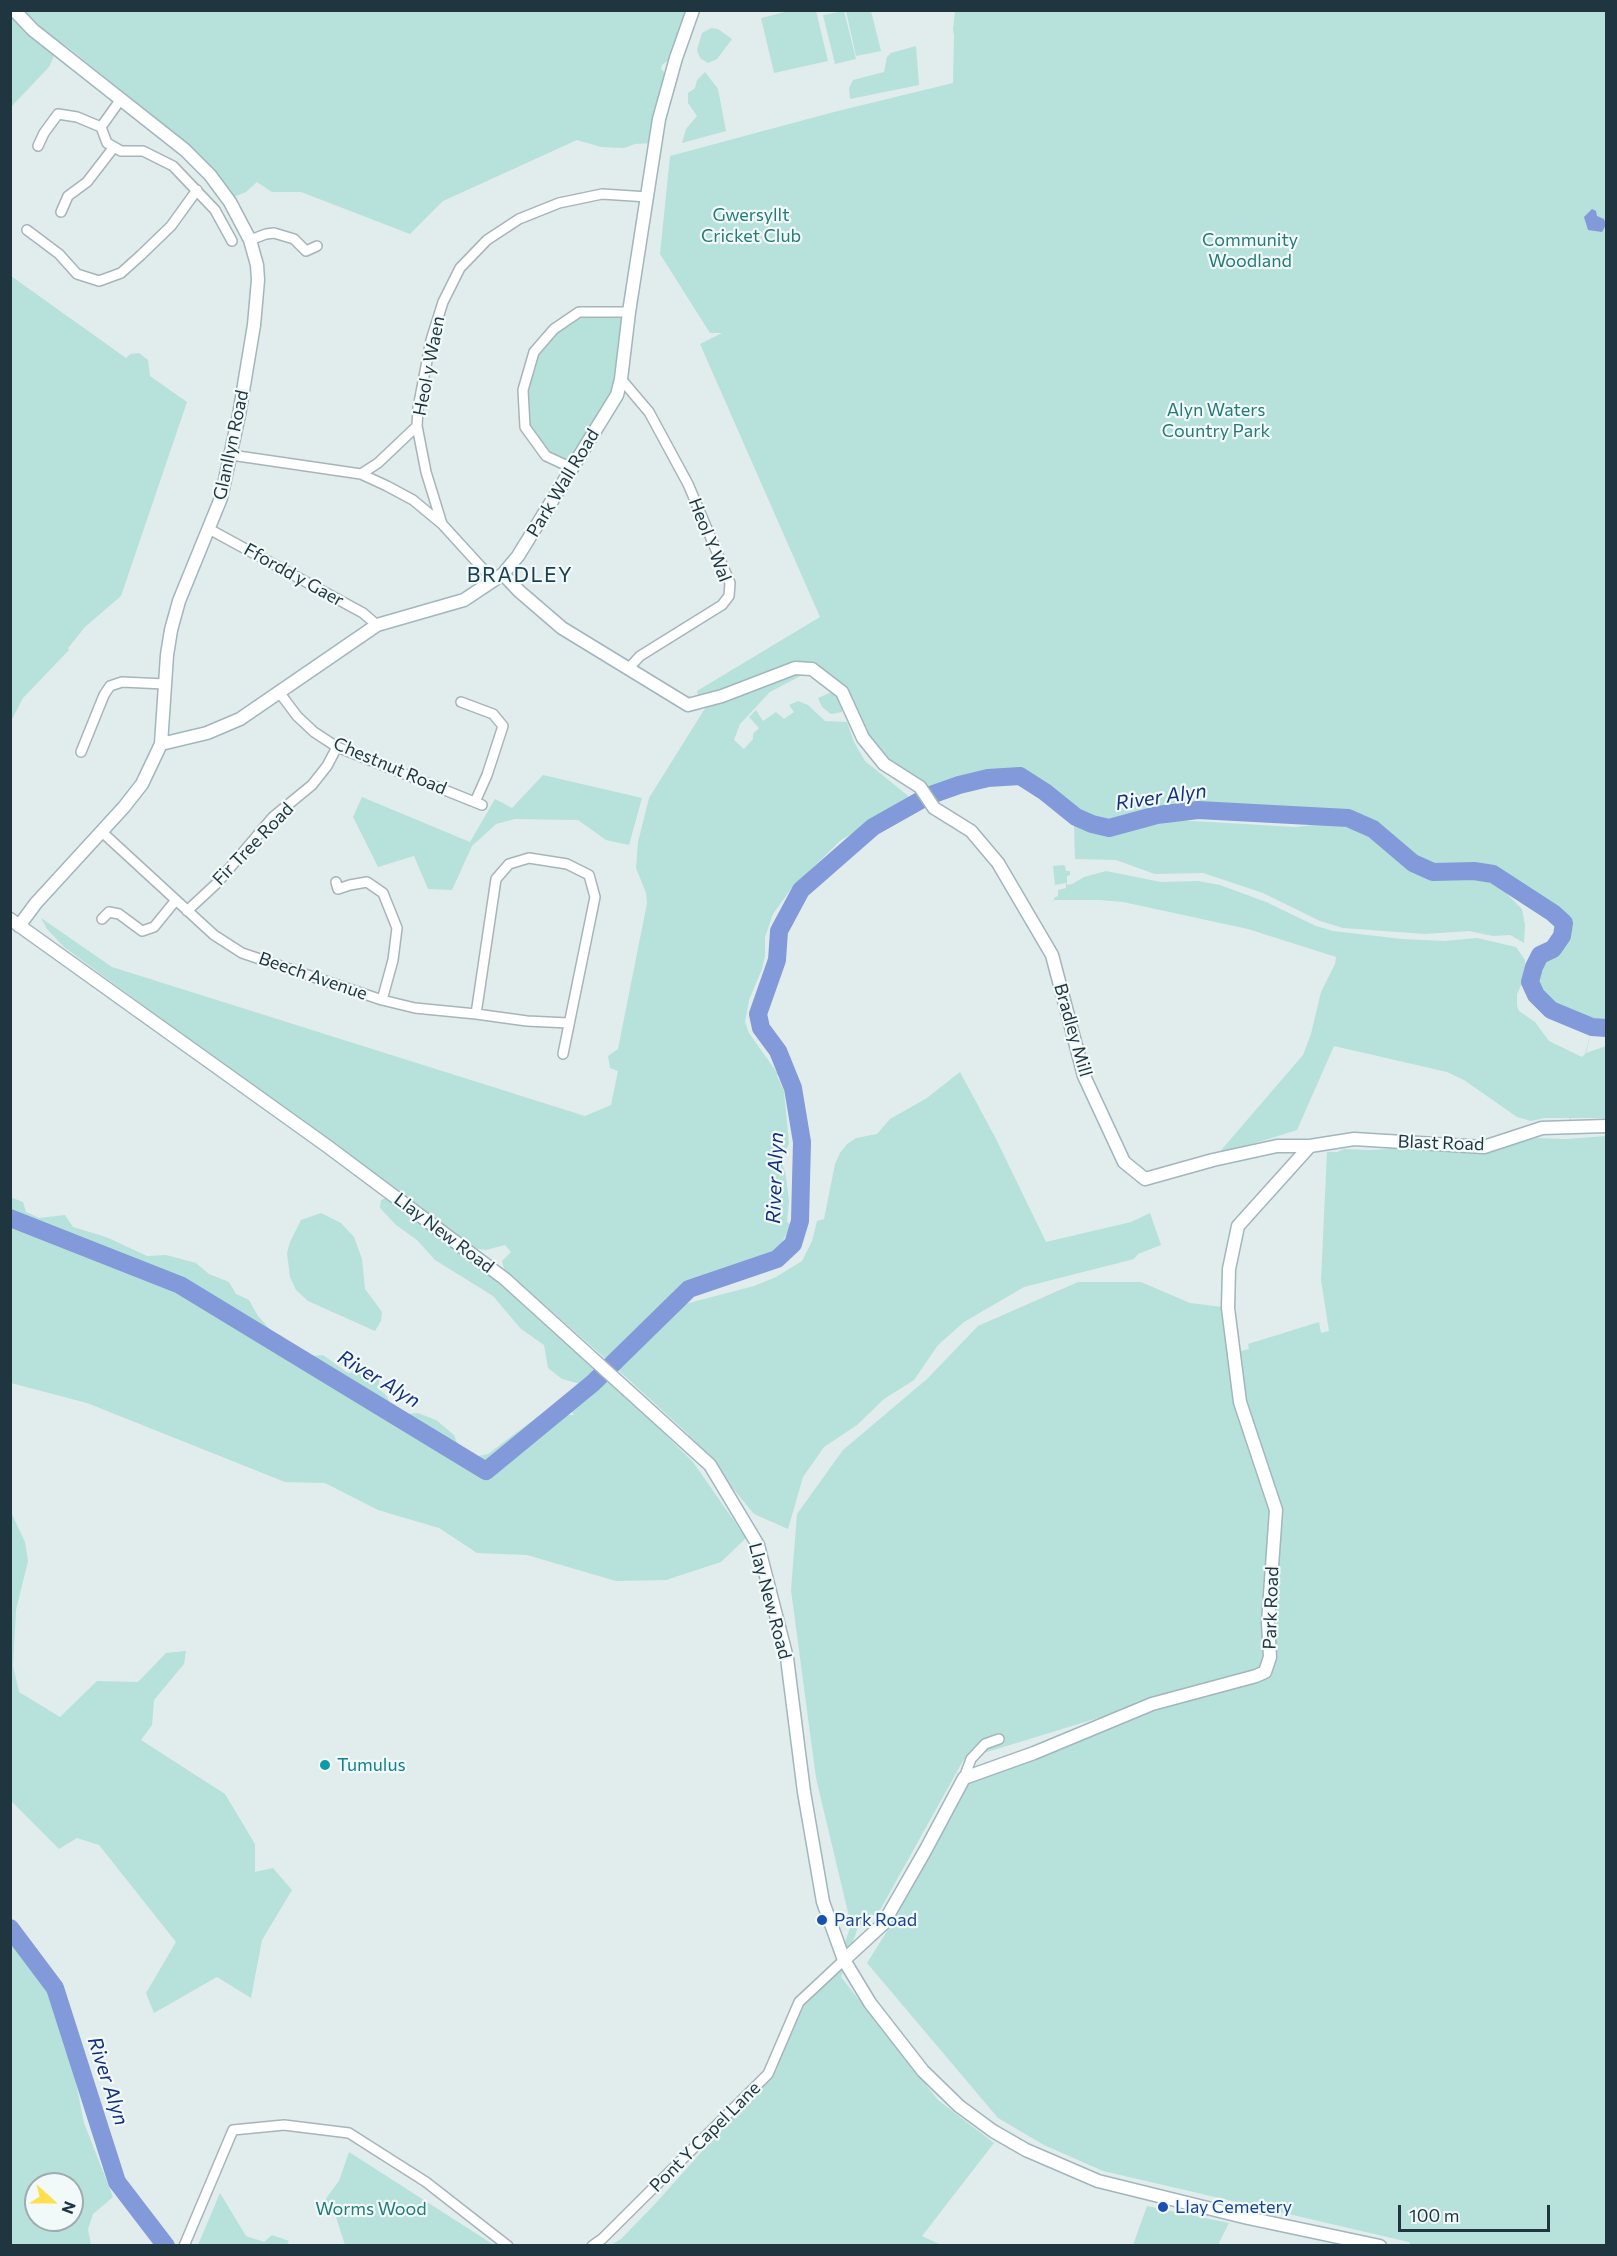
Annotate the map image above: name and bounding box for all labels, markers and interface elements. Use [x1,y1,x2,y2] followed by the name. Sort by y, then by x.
[701,204,801,246] park label: Gwersyllt Cricket Club
[1202,229,1298,272] park label: Community Woodland
[409,314,449,418] street label: Heol y Waen
[209,388,253,502] street label: Glanllyn Road
[1162,399,1270,442] park label: Alyn Waters Country Park
[522,425,604,541] street label: Park Wall Road
[684,495,736,585] street label: Heol Y Wal
[240,539,348,611] street label: Ffordd y Gaer
[467,562,573,588] district label: BRADLEY
[330,732,450,800] street label: Chestnut Road
[1114,779,1208,815] water label: River Alyn
[208,798,298,890] street label: Fir Tree Road
[256,947,370,1005] street label: Beech Avenue
[1049,981,1097,1079] street label: Bradley Mill
[1397,1131,1485,1155] street label: Blast Road
[761,1132,789,1224] water label: River Alyn
[390,1188,498,1278] street label: Llay New Road
[334,1345,424,1413] water label: River Alyn
[744,1540,796,1662] street label: Llay New Road
[1259,1566,1283,1650] street label: Park Road
[337,1754,406,1776] place label: Tumulus
[318,1758,332,1772] marker: Tumulus
[834,1909,917,1931] place label: Park Road
[815,1913,829,1927] marker: Park Road
[82,2034,134,2128] water label: River Alyn
[645,2077,765,2197] street label: Pont Y Capel Lane
[24,2172,84,2232] north arrow
[1401,2193,1552,2231] scale bar
[1175,2196,1292,2218] place label: Llay Cemetery
[315,2198,427,2220] park label: Worms Wood
[58,2199,80,2217] text: N
[1156,2200,1170,2214] marker: Llay Cemetery
[1409,2204,1459,2226] text: 100 m

